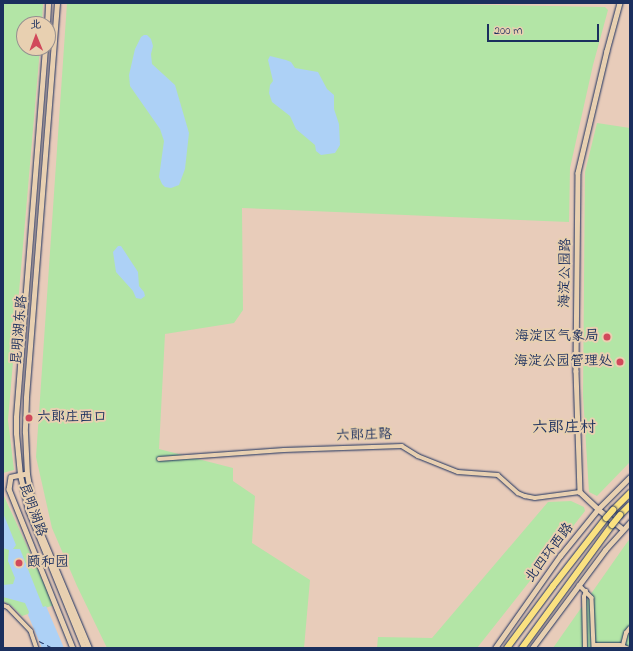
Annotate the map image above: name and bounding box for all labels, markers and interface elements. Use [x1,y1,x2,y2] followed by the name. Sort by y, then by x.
[16,16,56,56] north arrow
[489,16,601,42] scale bar
[30,17,41,33] text: 北
[494,22,523,40] text: 200 m
[557,238,575,308] street label: 海淀公园路
[9,294,31,366] street label: 昆明湖东路
[515,329,599,345] place label: 海淀区气象局
[602,332,612,342] marker: 海淀区气象局
[514,354,612,370] place label: 海淀公园管理处
[615,357,625,367] marker: 海淀公园管理处
[37,410,107,426] place label: 六郎庄西口
[24,413,34,423] marker: 六郎庄西口
[532,418,596,438] district label: 六郎庄村
[336,427,392,445] street label: 六郎庄路
[15,481,49,539] street label: 昆明湖路
[522,520,578,586] street label: 北四环西路
[27,555,69,571] place label: 颐和园
[14,558,24,568] marker: 颐和园

